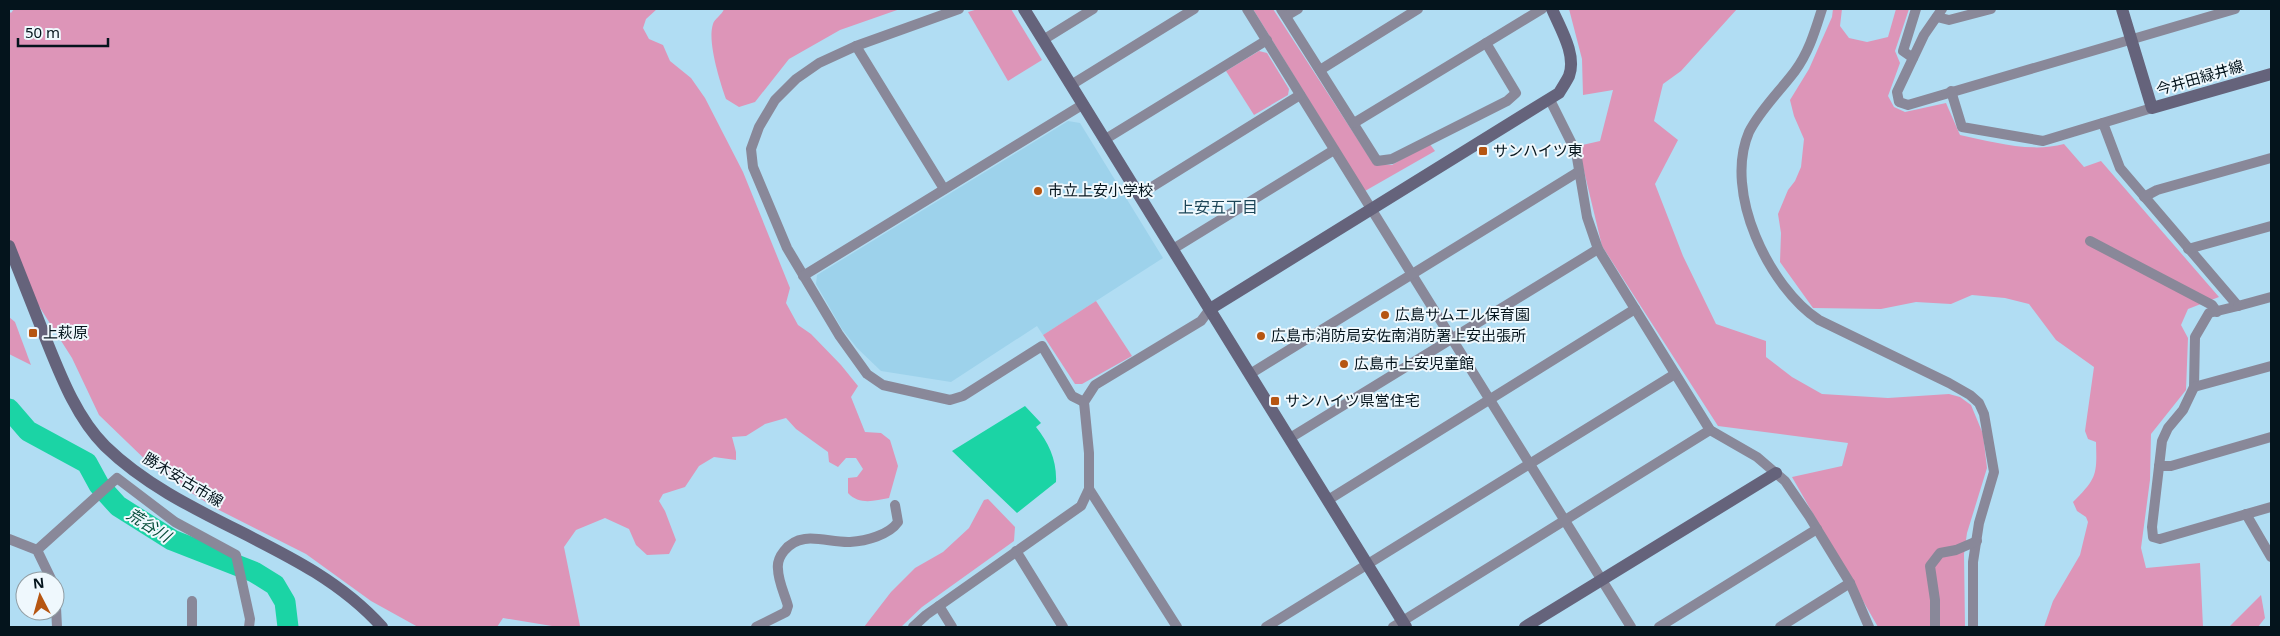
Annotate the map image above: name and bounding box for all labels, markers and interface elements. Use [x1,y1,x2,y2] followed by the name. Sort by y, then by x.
[18,15,108,47] scale bar
[25,22,60,42] text: 50 m
[2154,55,2246,99] street label: 今井田緑井線
[1493,140,1583,160] place label: サンハイツ東
[1477,145,1489,157] marker: サンハイツ東
[1048,180,1153,200] place label: 市立上安小学校
[1032,185,1044,197] marker: 市立上安小学校
[1178,196,1258,218] district label: 上安五丁目
[1395,304,1530,324] place label: 広島サムエル保育園
[1379,309,1391,321] marker: 広島サムエル保育園
[43,322,88,342] place label: 上萩原
[1271,325,1526,345] place label: 広島市消防局安佐南消防署上安出張所
[27,327,39,339] marker: 上萩原
[1255,330,1267,342] marker: 広島市消防局安佐南消防署上安出張所
[1354,353,1474,373] place label: 広島市上安児童館
[1338,358,1350,370] marker: 広島市上安児童館
[1285,390,1420,410] place label: サンハイツ県営住宅
[1269,395,1281,407] marker: サンハイツ県営住宅
[140,447,227,511] street label: 勝木安古市線
[123,503,177,548] water label: 荒谷川
[15,571,65,621] north arrow
[32,573,45,593] text: N

